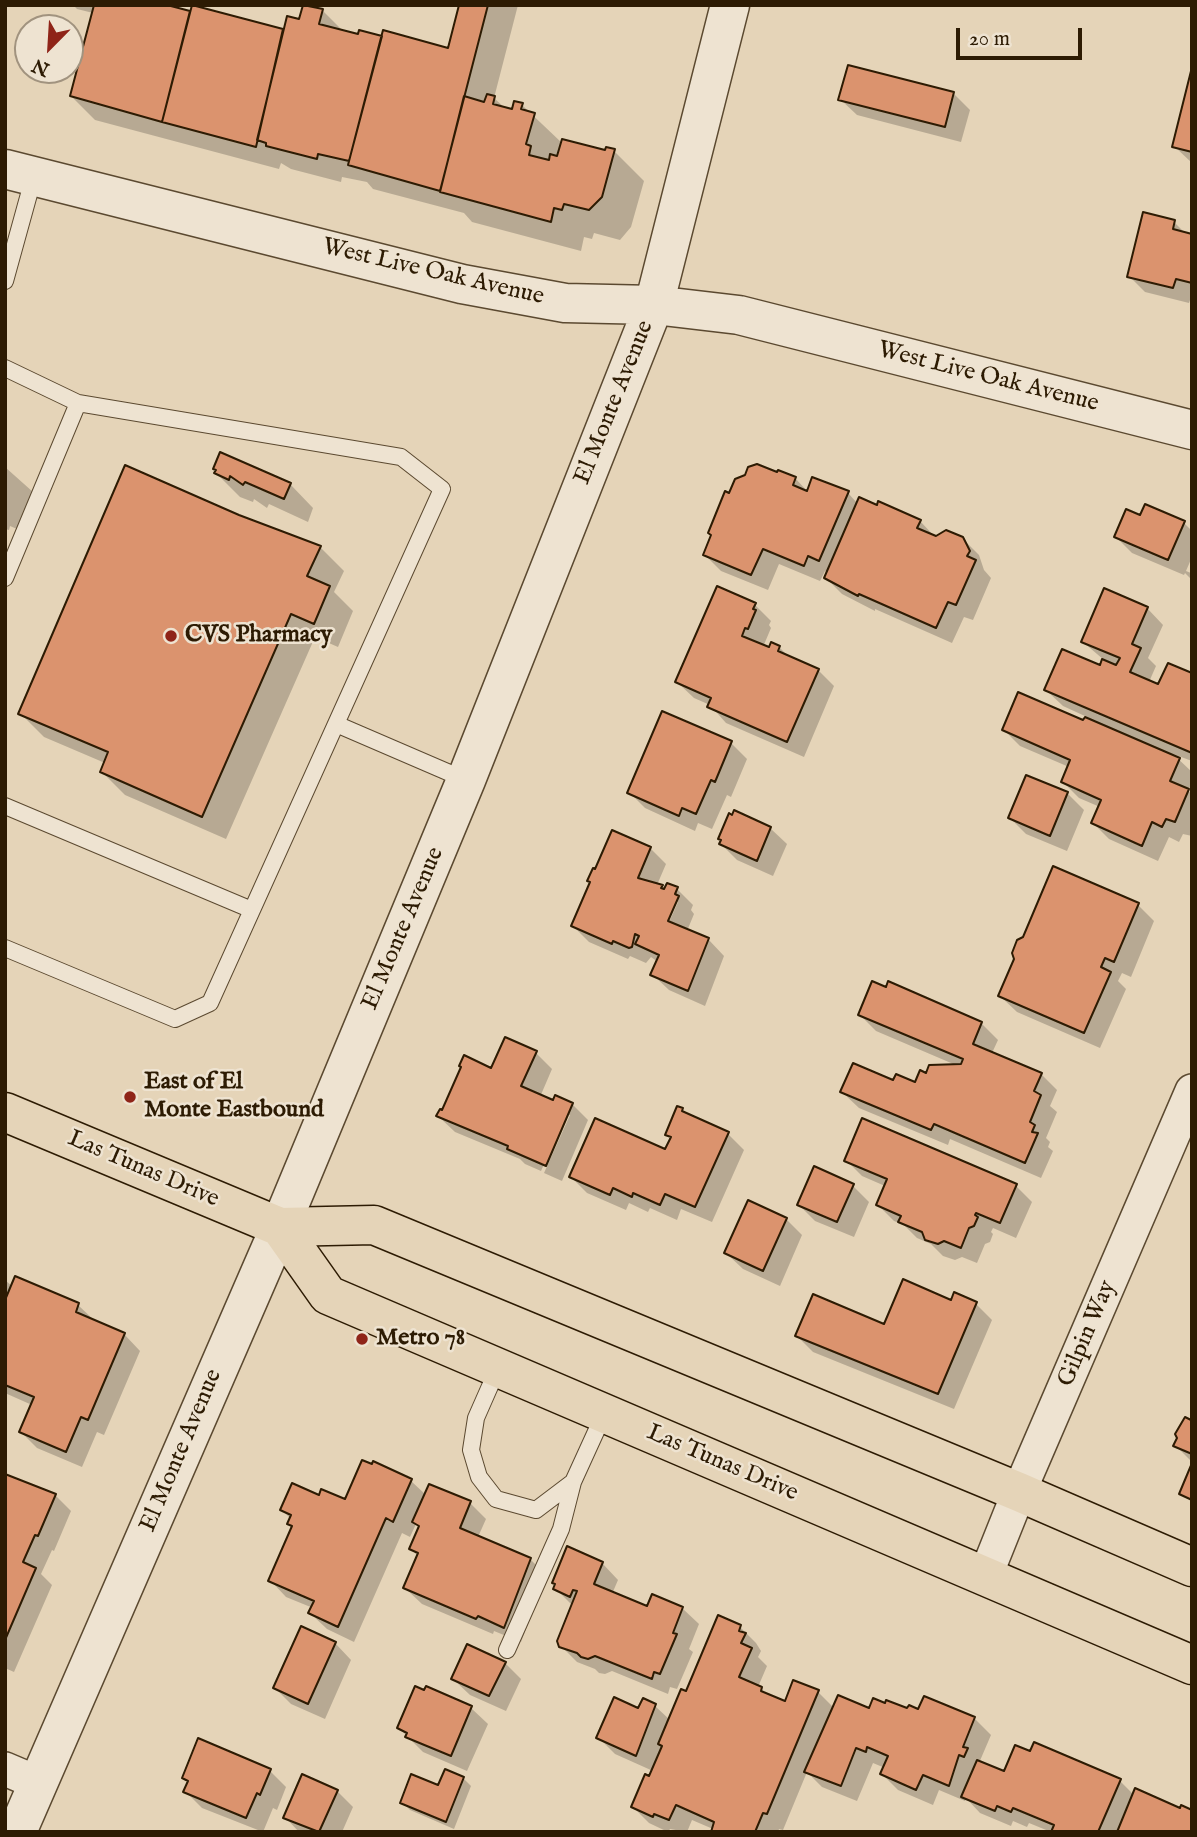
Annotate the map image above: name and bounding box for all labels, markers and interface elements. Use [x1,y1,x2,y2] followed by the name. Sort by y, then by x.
[14,14,84,84] north arrow
[959,14,1085,58] scale bar
[969,26,1010,53] text: 20 m
[29,52,54,81] text: N
[319,234,547,312] street label: West Live Oak Avenue
[569,317,661,489] street label: El Monte Avenue
[875,337,1101,419] street label: West Live Oak Avenue
[185,622,332,650] place label: CVS Pharmacy
[163,628,179,644] marker: CVS Pharmacy
[357,843,451,1015] street label: El Monte Avenue
[144,1069,324,1125] place label: East of El Monte Eastbound
[122,1089,138,1105] marker: East of El Monte Eastbound
[63,1125,223,1215] street label: Las Tunas Drive
[1053,1276,1123,1392] street label: Gilpin Way
[376,1325,465,1353] place label: Metro 78
[354,1331,370,1347] marker: Metro 78
[135,1365,229,1537] street label: El Monte Avenue
[642,1419,802,1509] street label: Las Tunas Drive

